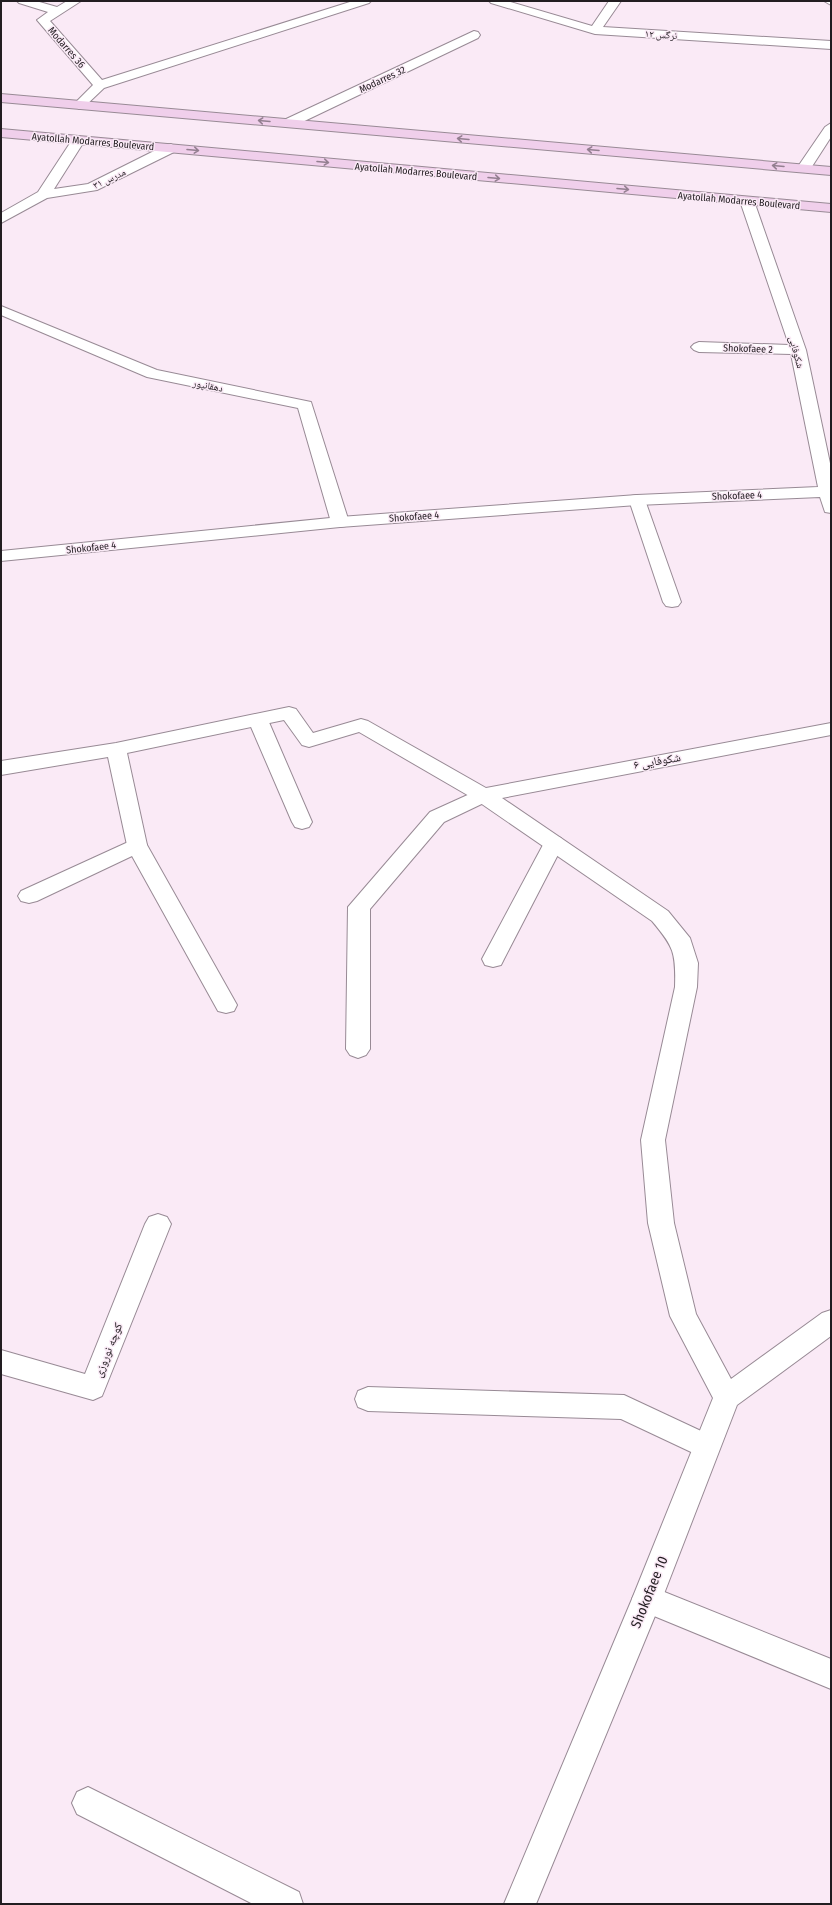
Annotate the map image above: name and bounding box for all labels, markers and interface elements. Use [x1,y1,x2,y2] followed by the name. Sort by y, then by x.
[45,25,87,71] street label: Modarres 36
[644,28,678,42] street label: نرگس ۱۲
[357,64,408,96] street label: Modarres 32
[258,117,271,125] one-way arrow
[31,131,155,153] street label: Ayatollah Modarres Boulevard
[457,135,470,142] one-way arrow
[587,146,600,153] one-way arrow
[186,147,199,154] one-way arrow
[316,158,329,166] one-way arrow
[354,161,478,183] street label: Ayatollah Modarres Boulevard
[772,162,785,170] one-way arrow
[91,166,128,192] street label: مدرس ۳۱
[487,174,500,181] one-way arrow
[616,186,629,193] one-way arrow
[677,190,801,212] street label: Ayatollah Modarres Boulevard
[786,335,806,370] street label: شکوفایی
[723,342,774,356] street label: Shokofaee 2
[191,377,224,395] street label: دهقانپور
[712,489,762,503] street label: Shokofaee 4
[389,509,440,525] street label: Shokofaee 4
[66,539,117,557] street label: Shokofaee 4
[632,750,682,772] street label: شکوفایی ۶
[91,1321,125,1379] street label: کوچه نوروزی
[627,1554,672,1631] street label: Shokofaee 10

